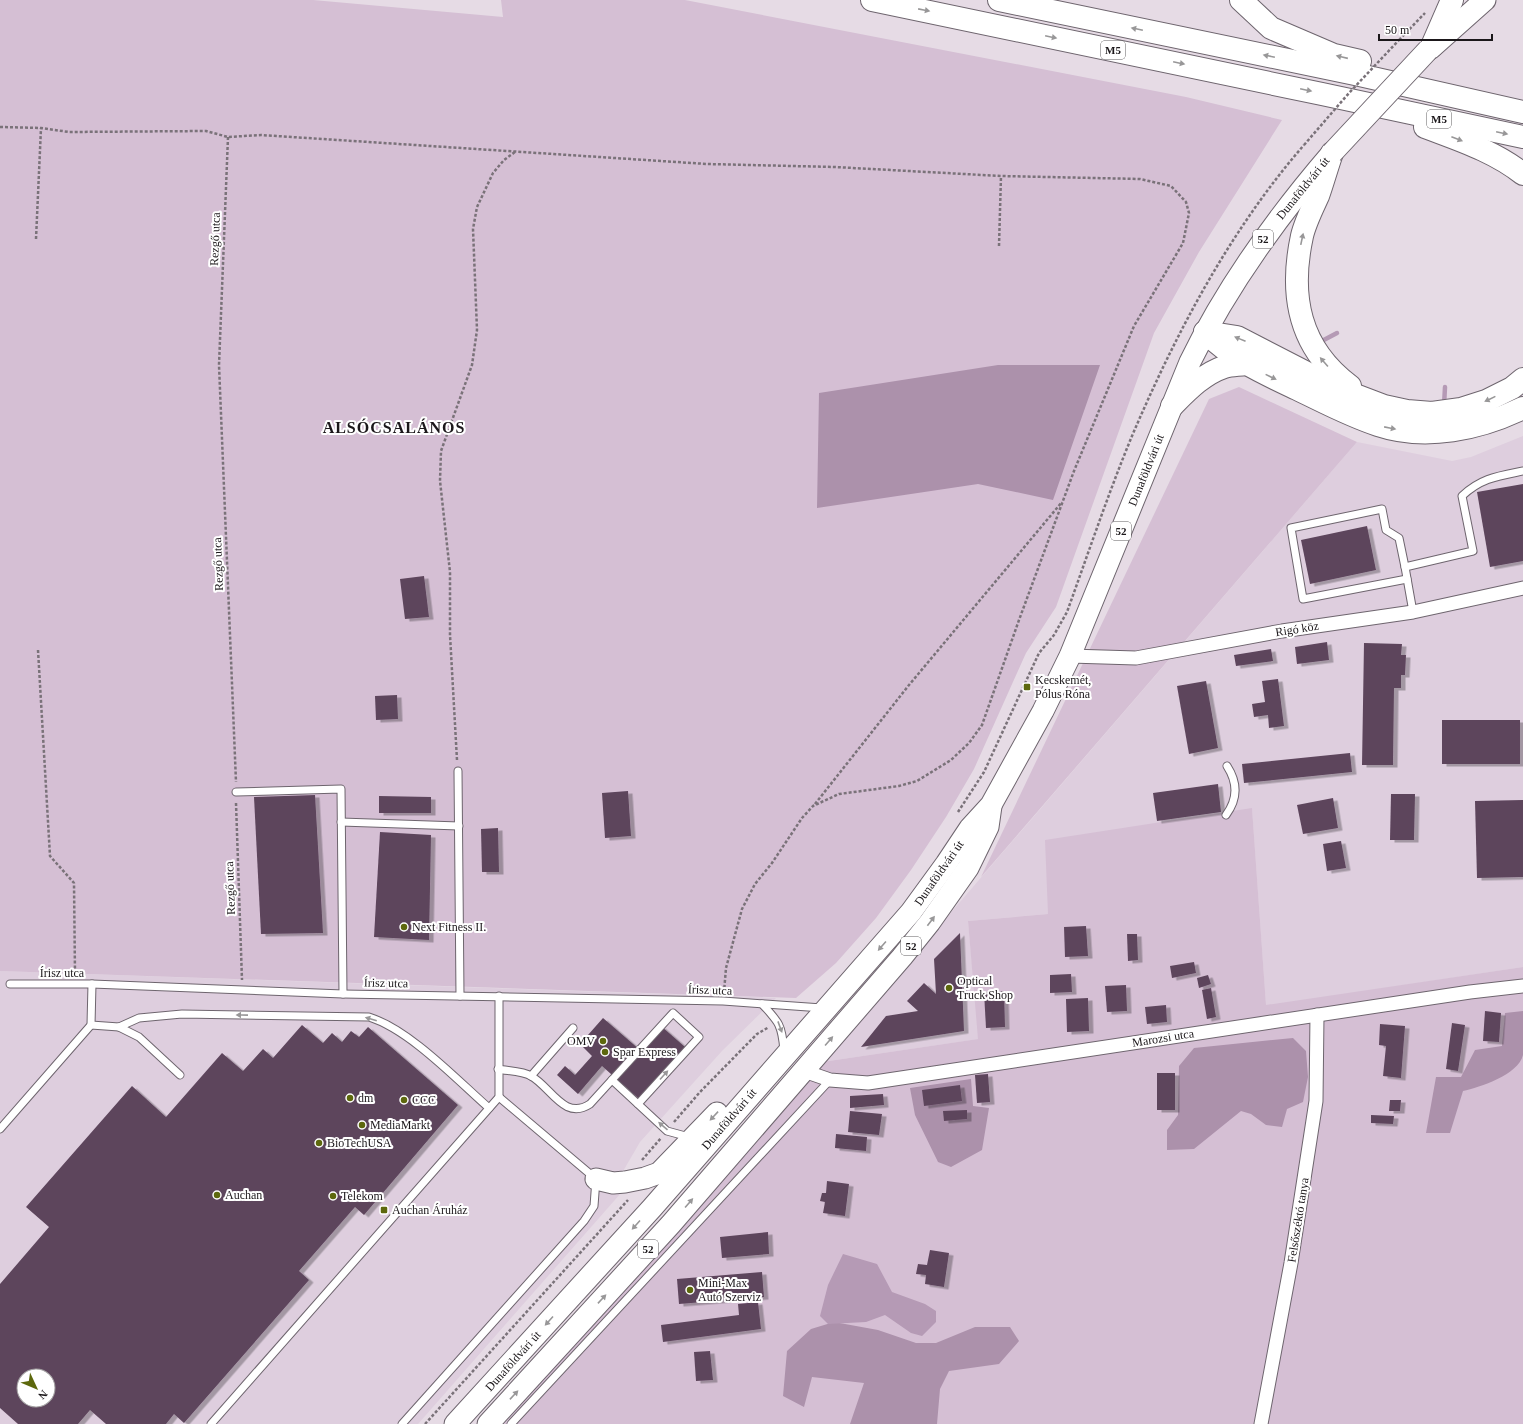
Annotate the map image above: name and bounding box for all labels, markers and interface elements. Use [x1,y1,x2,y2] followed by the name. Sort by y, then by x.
[918,8,930,14] one-way arrow
[1379,16,1492,42] scale bar
[1385,23,1410,37] text: 50 m
[1130,25,1143,31] one-way arrow
[1045,34,1058,40] one-way arrow
[1101,41,1125,59] road number: M5
[1263,53,1275,59] one-way arrow
[1336,53,1349,59] one-way arrow
[1172,61,1185,67] one-way arrow
[1300,88,1312,94] one-way arrow
[1427,110,1451,128] road number: M5
[1496,130,1508,136] one-way arrow
[1451,137,1463,143] one-way arrow
[1274,153,1333,222] street label: Dunaföldvári út
[207,211,223,266] street label: Rezgő utca
[1253,230,1273,248] road number: 52
[1299,233,1305,245] one-way arrow
[1234,336,1245,342] one-way arrow
[1319,357,1328,367] one-way arrow
[1266,374,1277,380] one-way arrow
[1484,396,1496,402] one-way arrow
[323,418,465,436] district label: ALSÓCSALÁNOS
[1384,425,1397,431] one-way arrow
[1125,431,1167,508] street label: Dunaföldvári út
[1111,522,1131,540] road number: 52
[210,536,226,591] street label: Rezgő utca
[1274,619,1320,639] street label: Rigó köz
[1035,673,1091,701] place label: Kecskemét, Pólus Róna
[1022,682,1032,692] marker: Kecskemét, Pólus Róna
[911,837,967,908] street label: Dunaföldvári út
[222,860,238,915] street label: Rezgő utca
[927,915,935,926] one-way arrow
[412,920,486,934] place label: Next Fitness II.
[399,922,409,932] marker: Next Fitness II.
[901,937,921,955] road number: 52
[877,941,886,951] one-way arrow
[40,966,85,980] street label: Írisz utca
[957,974,1013,1002] place label: Optical Truck Shop
[364,976,409,990] street label: Írisz utca
[688,982,733,998] street label: Írisz utca
[944,983,954,993] marker: Optical Truck Shop
[235,1012,248,1018] one-way arrow
[365,1016,377,1022] one-way arrow
[777,1022,783,1034] one-way arrow
[1131,1026,1196,1050] street label: Marozsi utca
[567,1034,595,1048] place label: OMV
[598,1036,608,1046] marker: OMV
[825,1036,834,1047] one-way arrow
[613,1045,676,1059] place label: Spar Express
[600,1047,610,1057] marker: Spar Express
[660,1070,669,1080] one-way arrow
[699,1085,760,1152] street label: Dunaföldvári út
[358,1091,374,1105] place label: dm
[345,1093,355,1103] marker: dm
[412,1093,436,1107] place label: CCC
[399,1095,409,1105] marker: CCC
[709,1111,718,1121] one-way arrow
[370,1118,431,1132] place label: MediaMarkt
[357,1120,367,1130] marker: MediaMarkt
[657,1122,668,1131] one-way arrow
[327,1136,392,1150] place label: BioTechUSA
[314,1138,324,1148] marker: BioTechUSA
[1284,1176,1312,1263] street label: Felsőszéktó tanya
[225,1188,262,1202] place label: Auchan
[341,1189,383,1203] place label: Telekom
[212,1190,222,1200] marker: Auchan
[328,1191,338,1201] marker: Telekom
[685,1198,694,1208] one-way arrow
[392,1203,468,1217] place label: Auchan Áruház
[379,1205,389,1215] marker: Auchan Áruház
[632,1220,641,1231] one-way arrow
[638,1240,658,1258] road number: 52
[698,1276,761,1304] place label: Mini-Max Autó Szerviz
[685,1285,695,1295] marker: Mini-Max Autó Szerviz
[597,1295,606,1304] one-way arrow
[544,1316,553,1327] one-way arrow
[482,1327,544,1394] street label: Dunaföldvári út
[16,1368,56,1408] north arrow
[36,1388,50,1402] text: N
[509,1390,519,1400] one-way arrow

